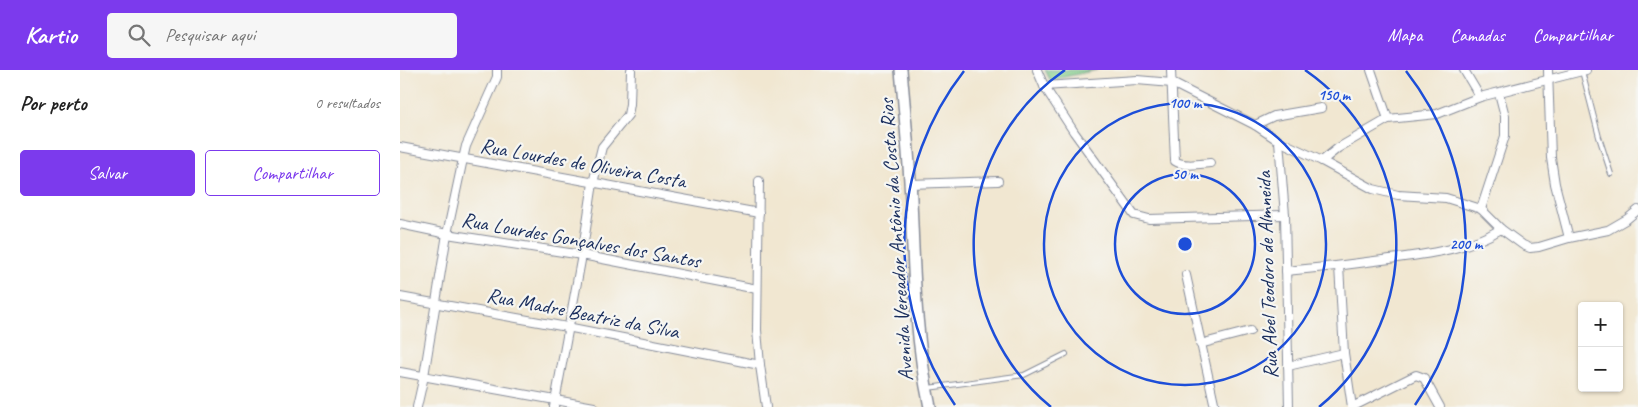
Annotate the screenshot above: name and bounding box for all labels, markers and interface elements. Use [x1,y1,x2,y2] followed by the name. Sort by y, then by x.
[107,13,457,58] search box
[25,20,77,50] text: Kartio
[125,21,153,49] icon: search
[165,23,255,47] text: Pesquisar aqui
[1388,24,1422,46] text: Mapa
[1450,24,1505,46] text: Camadas
[1533,24,1613,46] text: Compartilhar
[1318,86,1352,105] text: 150 m
[20,90,87,116] text: Por perto
[315,93,380,113] text: 0 resultados
[1169,94,1203,113] text: 100 m
[873,96,919,382] street label: Avenida Vereador Antônio da Costa Rios
[478,132,690,194] street label: Rua Lourdes de Oliveira Costa
[20,150,195,196] button: Salvar
[205,150,380,196] button: Compartilhar
[1172,165,1199,184] text: 50 m
[1250,169,1284,379] street label: Rua Abel Teodoro de Almneida
[459,206,704,274] street label: Rua Lourdes Gonçalves dos Santos
[1176,235,1194,253] centre of rings
[1450,235,1484,254] text: 200 m
[485,282,683,345] street label: Rua Madre Beatriz da Silva
[1578,302,1623,392] map controls
[1578,302,1623,347] button: +
[1578,347,1623,392] button: −

